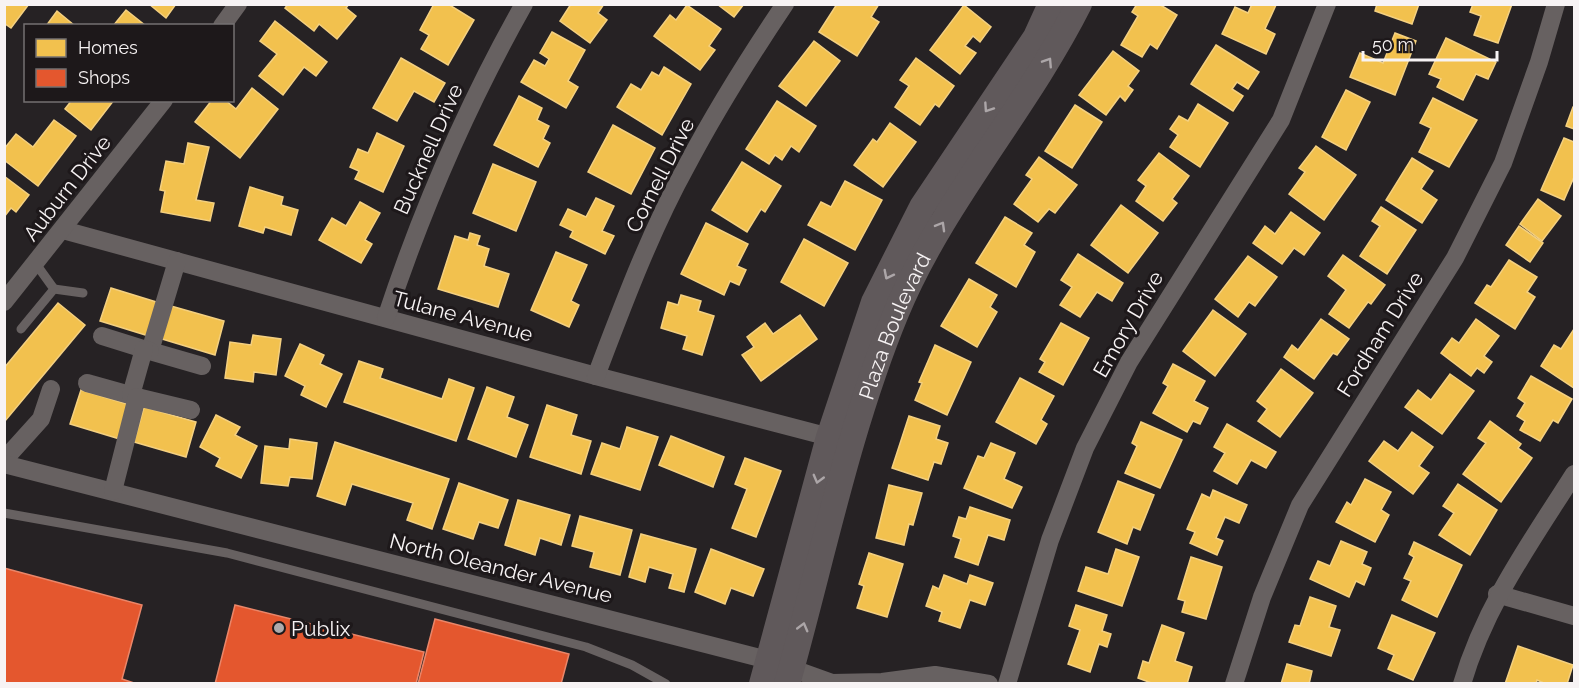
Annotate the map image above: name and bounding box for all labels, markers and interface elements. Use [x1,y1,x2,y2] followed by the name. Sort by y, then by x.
[24,24,234,102] legend
[1363,24,1496,62] scale bar
[1372,34,1414,55] text: 50 m
[78,37,138,58] text: Homes
[1040,58,1051,69] one-way arrow
[78,67,130,88] text: Shops
[388,80,468,218] street label: Bucknell Drive
[984,101,995,112] one-way arrow
[620,114,700,236] street label: Cornell Drive
[18,130,116,246] street label: Auburn Drive
[934,222,945,232] one-way arrow
[853,248,935,403] street label: Plaza Boulevard
[1088,267,1168,381] street label: Emory Drive
[1332,267,1428,401] street label: Fordham Drive
[884,268,895,279] one-way arrow
[390,285,536,347] street label: Tulane Avenue
[813,473,825,484] one-way arrow
[387,528,615,608] street label: North Oleander Avenue
[291,616,351,641] place label: Publix
[272,621,286,635] marker: Publix
[795,622,808,632] one-way arrow

